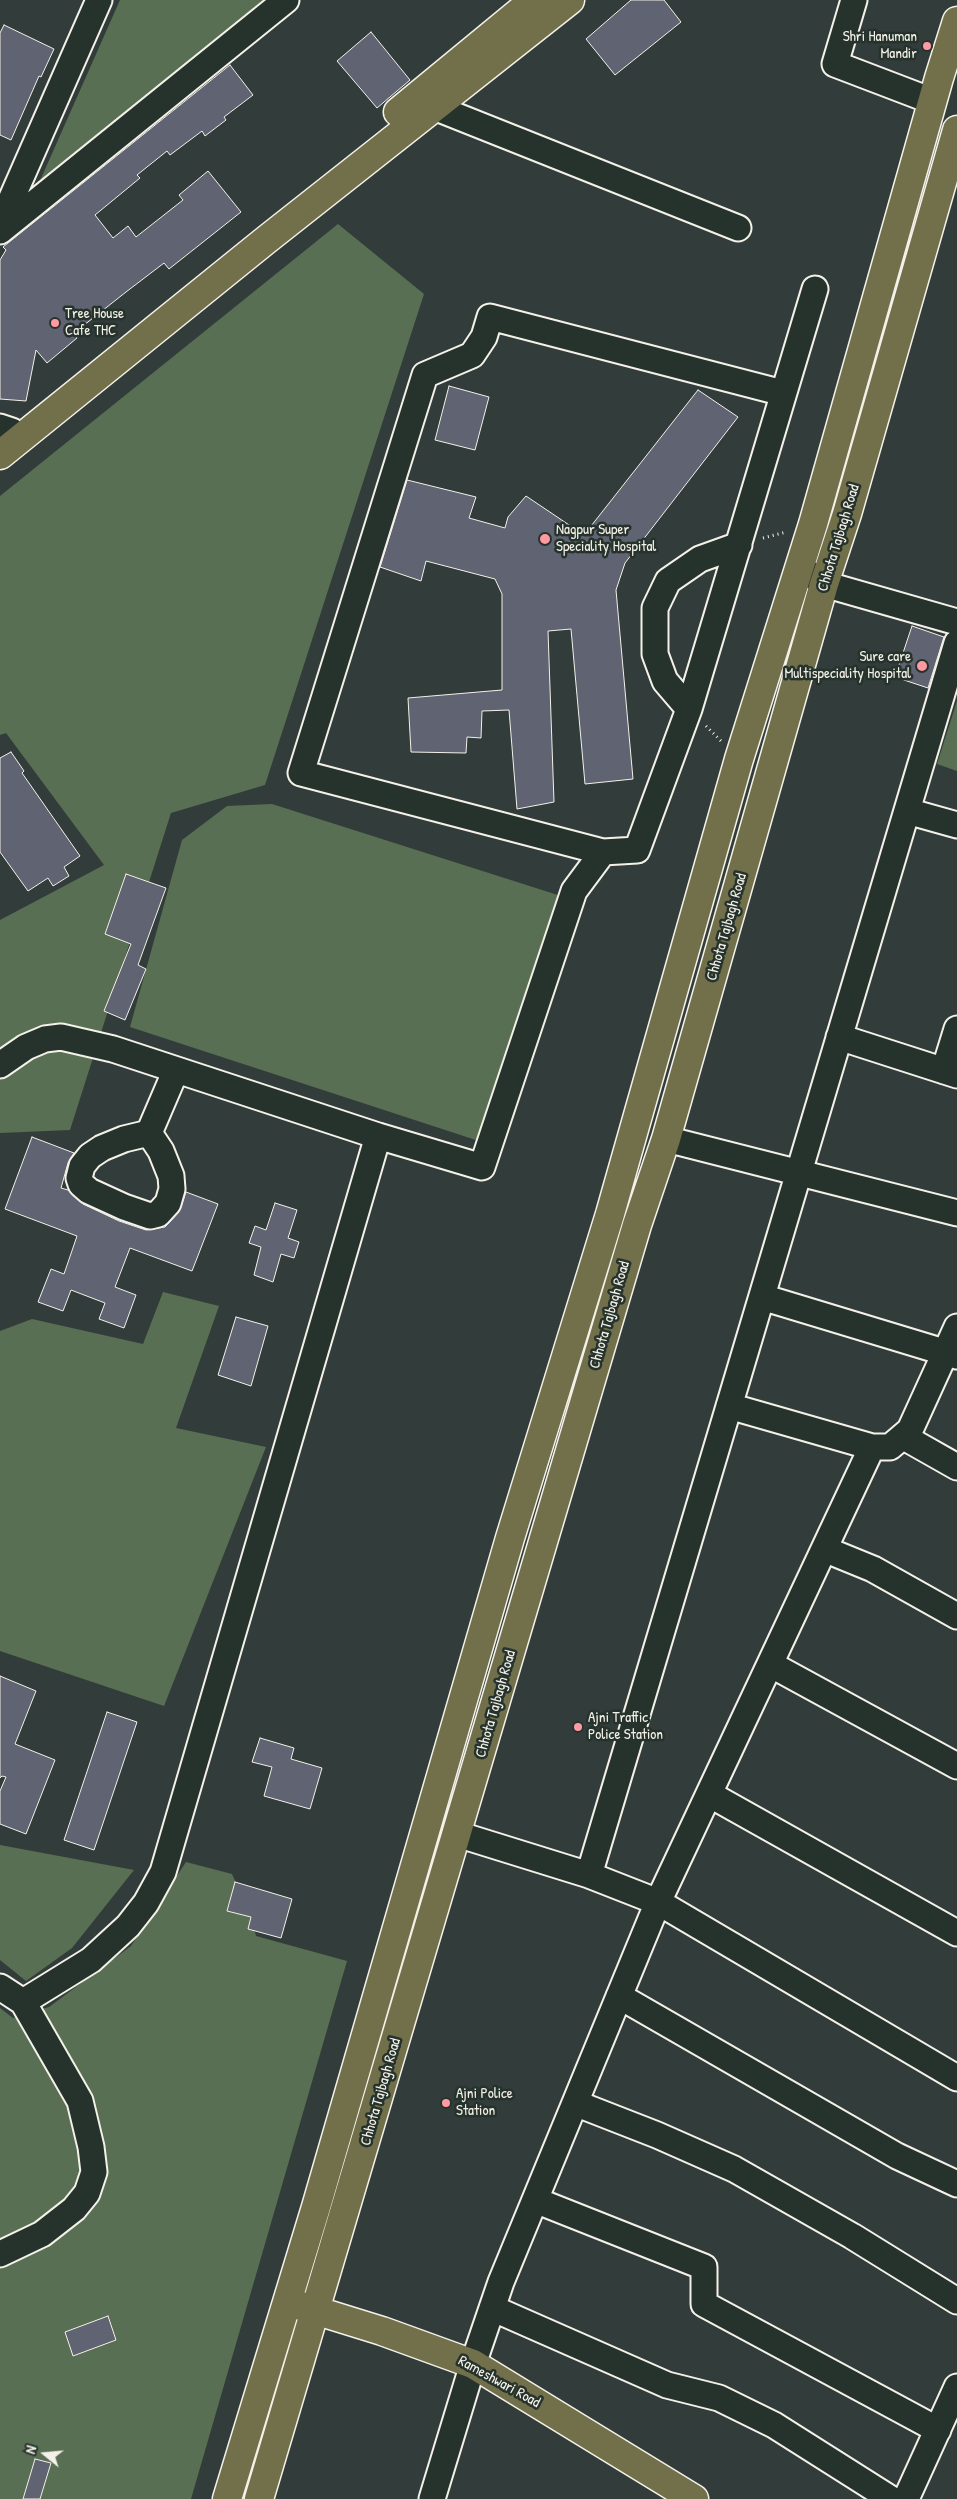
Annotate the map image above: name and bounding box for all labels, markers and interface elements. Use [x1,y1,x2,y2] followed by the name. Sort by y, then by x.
[843,28,917,63] place label: Shri Hanuman Mandir
[921,40,933,52] marker: Shri Hanuman Mandir
[65,305,124,340] place label: Tree House Cafe THC
[49,317,61,329] marker: Tree House Cafe THC
[814,482,864,594] street label: Chhota Tajbagh Road
[556,521,656,556] place label: Nagpur Super Speciality Hospital
[538,532,552,546] marker: Nagpur Super Speciality Hospital
[784,648,911,683] place label: Sure care Multispeciality Hospital
[915,659,929,673] marker: Sure care Multispeciality Hospital
[703,871,751,983] street label: Chhota Tajbagh Road
[586,1259,634,1371] street label: Chhota Tajbagh Road
[472,1648,520,1760] street label: Chhota Tajbagh Road
[588,1709,663,1744] place label: Ajni Traffic Police Station
[572,1721,584,1733] marker: Ajni Traffic Police Station
[357,2036,405,2148] street label: Chhota Tajbagh Road
[456,2085,513,2120] place label: Ajni Police Station
[440,2097,452,2109] marker: Ajni Police Station
[455,2352,543,2412] street label: Rameshwari Road
[20,2429,70,2479] north arrow
[20,2443,40,2456] text: N

